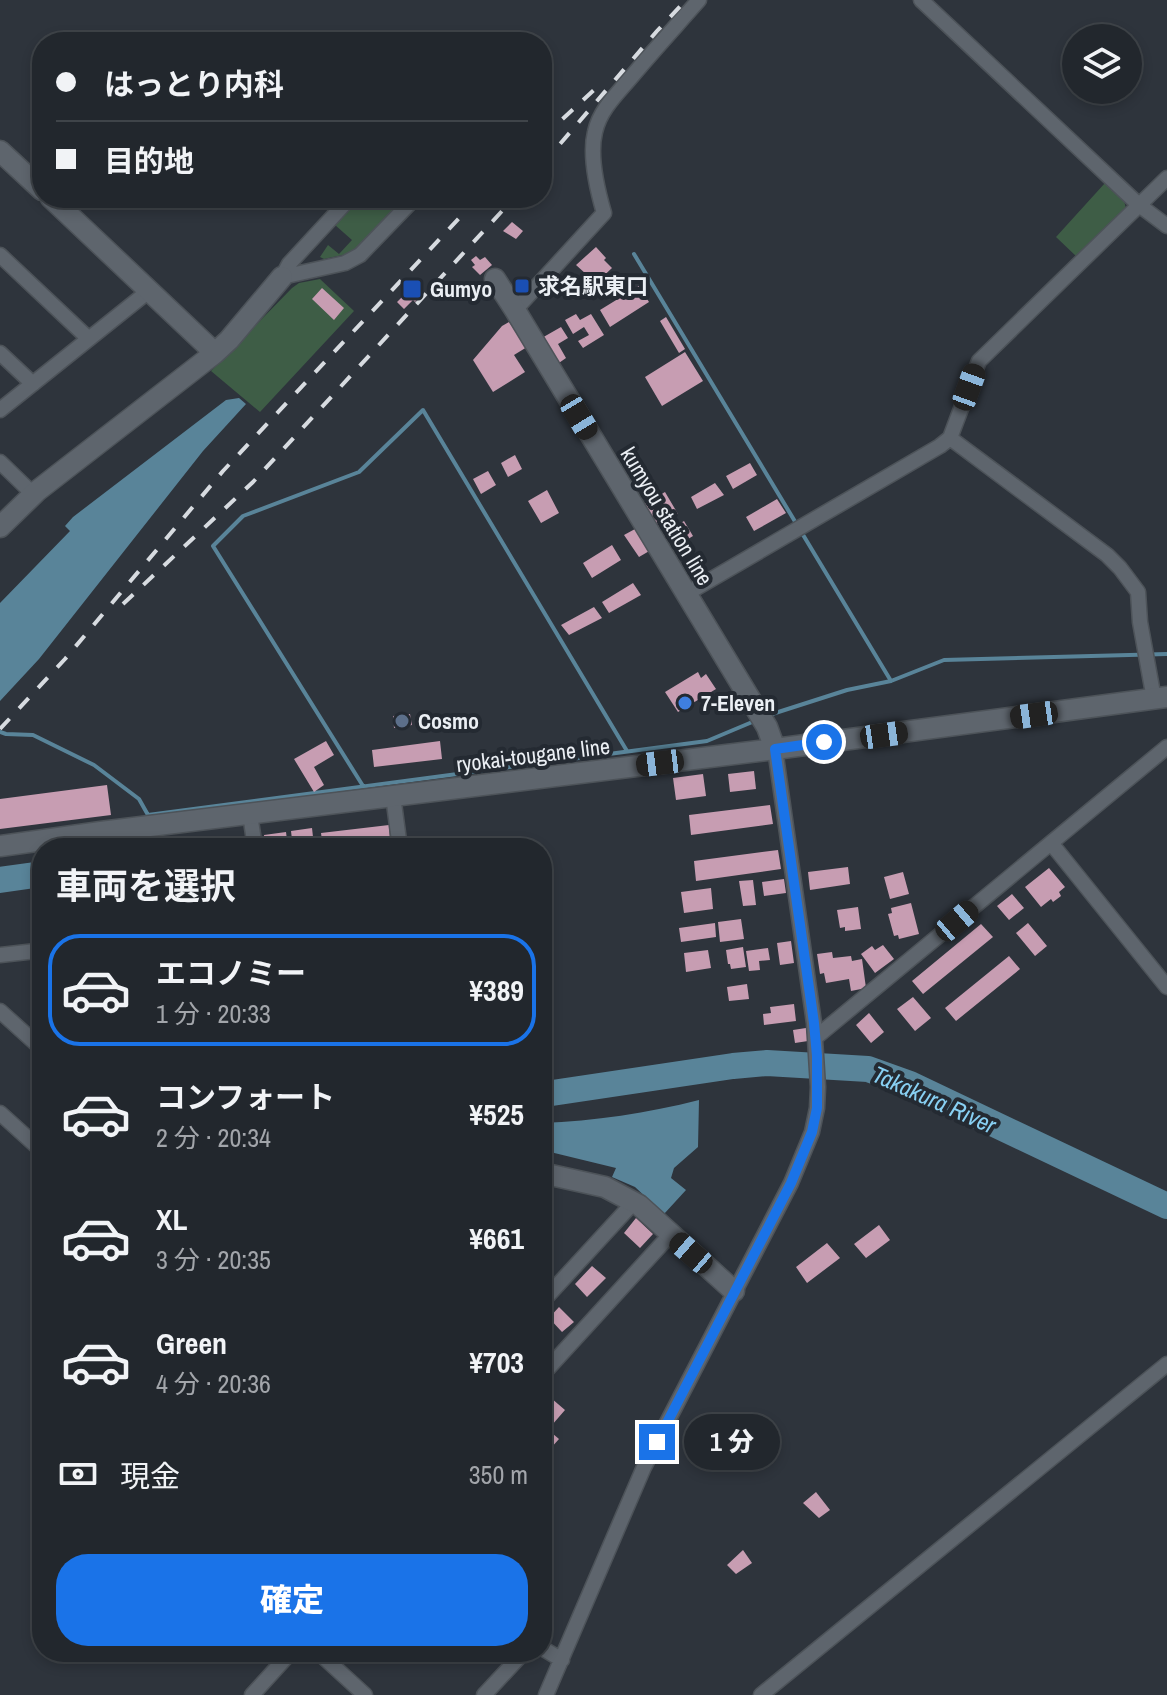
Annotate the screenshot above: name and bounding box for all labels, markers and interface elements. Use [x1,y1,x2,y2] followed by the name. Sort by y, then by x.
[1062,24,1142,104] map controls
[1062,24,1142,104] button: layers
[104,64,284,104] text: はっとり内科
[104,141,194,181] text: 目的地
[538,271,648,301] place label: 求名駅東口
[430,274,492,304] place label: Gumyo
[513,277,531,295] marker: 求名駅東口
[401,278,423,300] marker: Gumyo
[950,360,988,414] car
[556,390,602,444] car
[614,441,720,591] street label: kumyou station line
[701,688,775,718] place label: 7-Eleven
[676,694,694,712] marker: 7-Eleven
[1009,700,1059,730] car
[418,706,479,736] place label: Cosmo
[393,712,411,730] marker: Cosmo
[859,720,909,750] car
[806,724,842,760] route start
[455,731,611,779] street label: ryokai-tougane line
[635,748,685,778] car
[56,862,236,910] text: 車両を選択
[931,896,983,946] car
[156,953,306,993] text: エコノミー
[60,954,132,1026] icon: car
[469,970,524,1010] text: ¥389
[156,996,271,1031] text: 1 分 · 20:33
[868,1058,1002,1141] water label: Takakura River
[156,1077,335,1117] text: コンフォート
[60,1078,132,1150] icon: car
[469,1094,524,1134] text: ¥525
[156,1120,271,1155] text: 2 分 · 20:34
[156,1199,187,1239] text: XL
[60,1202,132,1274] icon: car
[469,1218,524,1258] text: ¥661
[665,1228,717,1278] car
[156,1242,271,1277] text: 3 分 · 20:35
[156,1323,227,1363] text: Green
[60,1326,132,1398] icon: car
[469,1342,524,1382] text: ¥703
[156,1366,271,1401] text: 4 分 · 20:36
[685,1414,781,1470] callout: 1 分
[639,1424,675,1460] route end
[710,1424,754,1459] text: 1 分
[56,1452,100,1496] icon: cash
[120,1456,180,1496] text: 現金
[469,1457,528,1492] text: 350 m
[56,1554,528,1646] button: 確定

